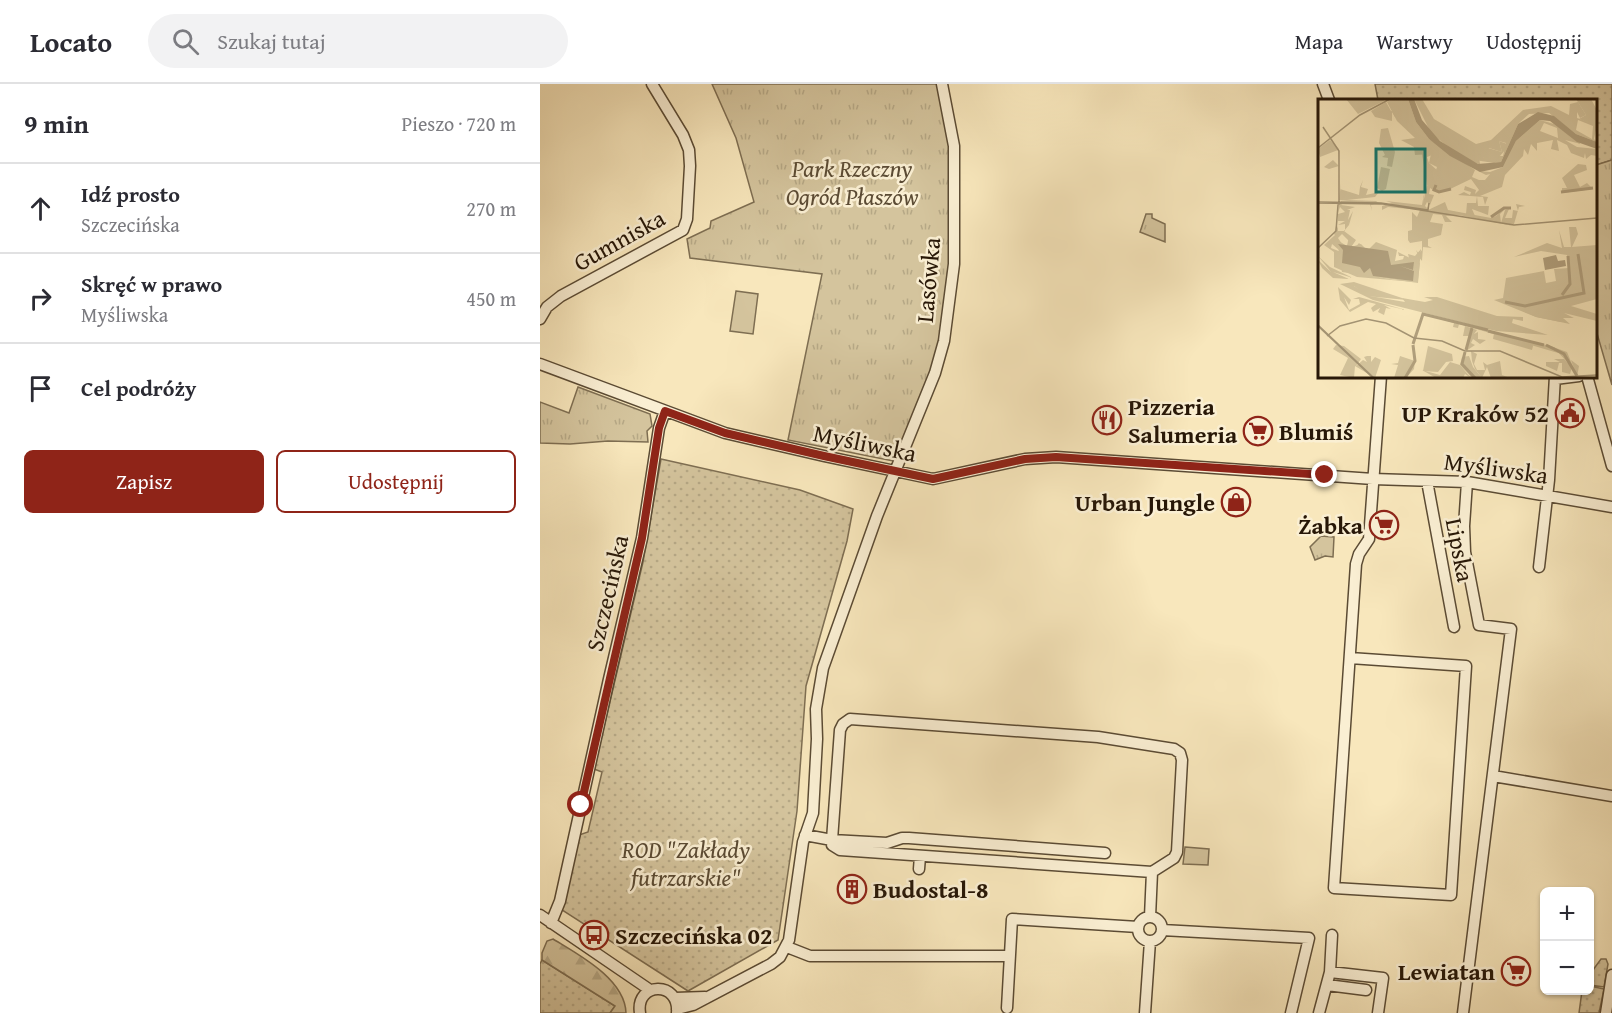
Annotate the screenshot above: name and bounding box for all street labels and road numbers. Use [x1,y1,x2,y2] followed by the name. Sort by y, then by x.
[567,200,672,280] street label: Gumniska
[907,235,949,324] street label: Lasówka
[810,415,920,471] street label: Myśliwska
[1442,443,1551,493] street label: Myśliwska
[1437,515,1483,586] street label: Lipska
[577,531,638,655] street label: Szczecińska

